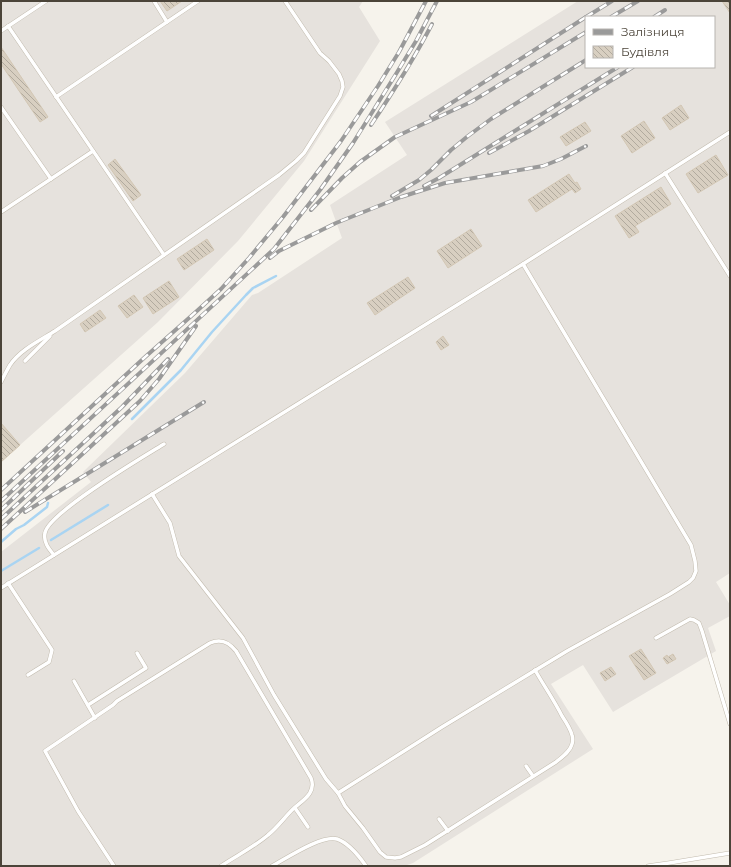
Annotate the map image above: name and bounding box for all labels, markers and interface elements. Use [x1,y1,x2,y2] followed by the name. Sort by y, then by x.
[585,16,715,68] legend
[621,24,685,39] text: Залізниця
[621,44,669,59] text: Будівля

